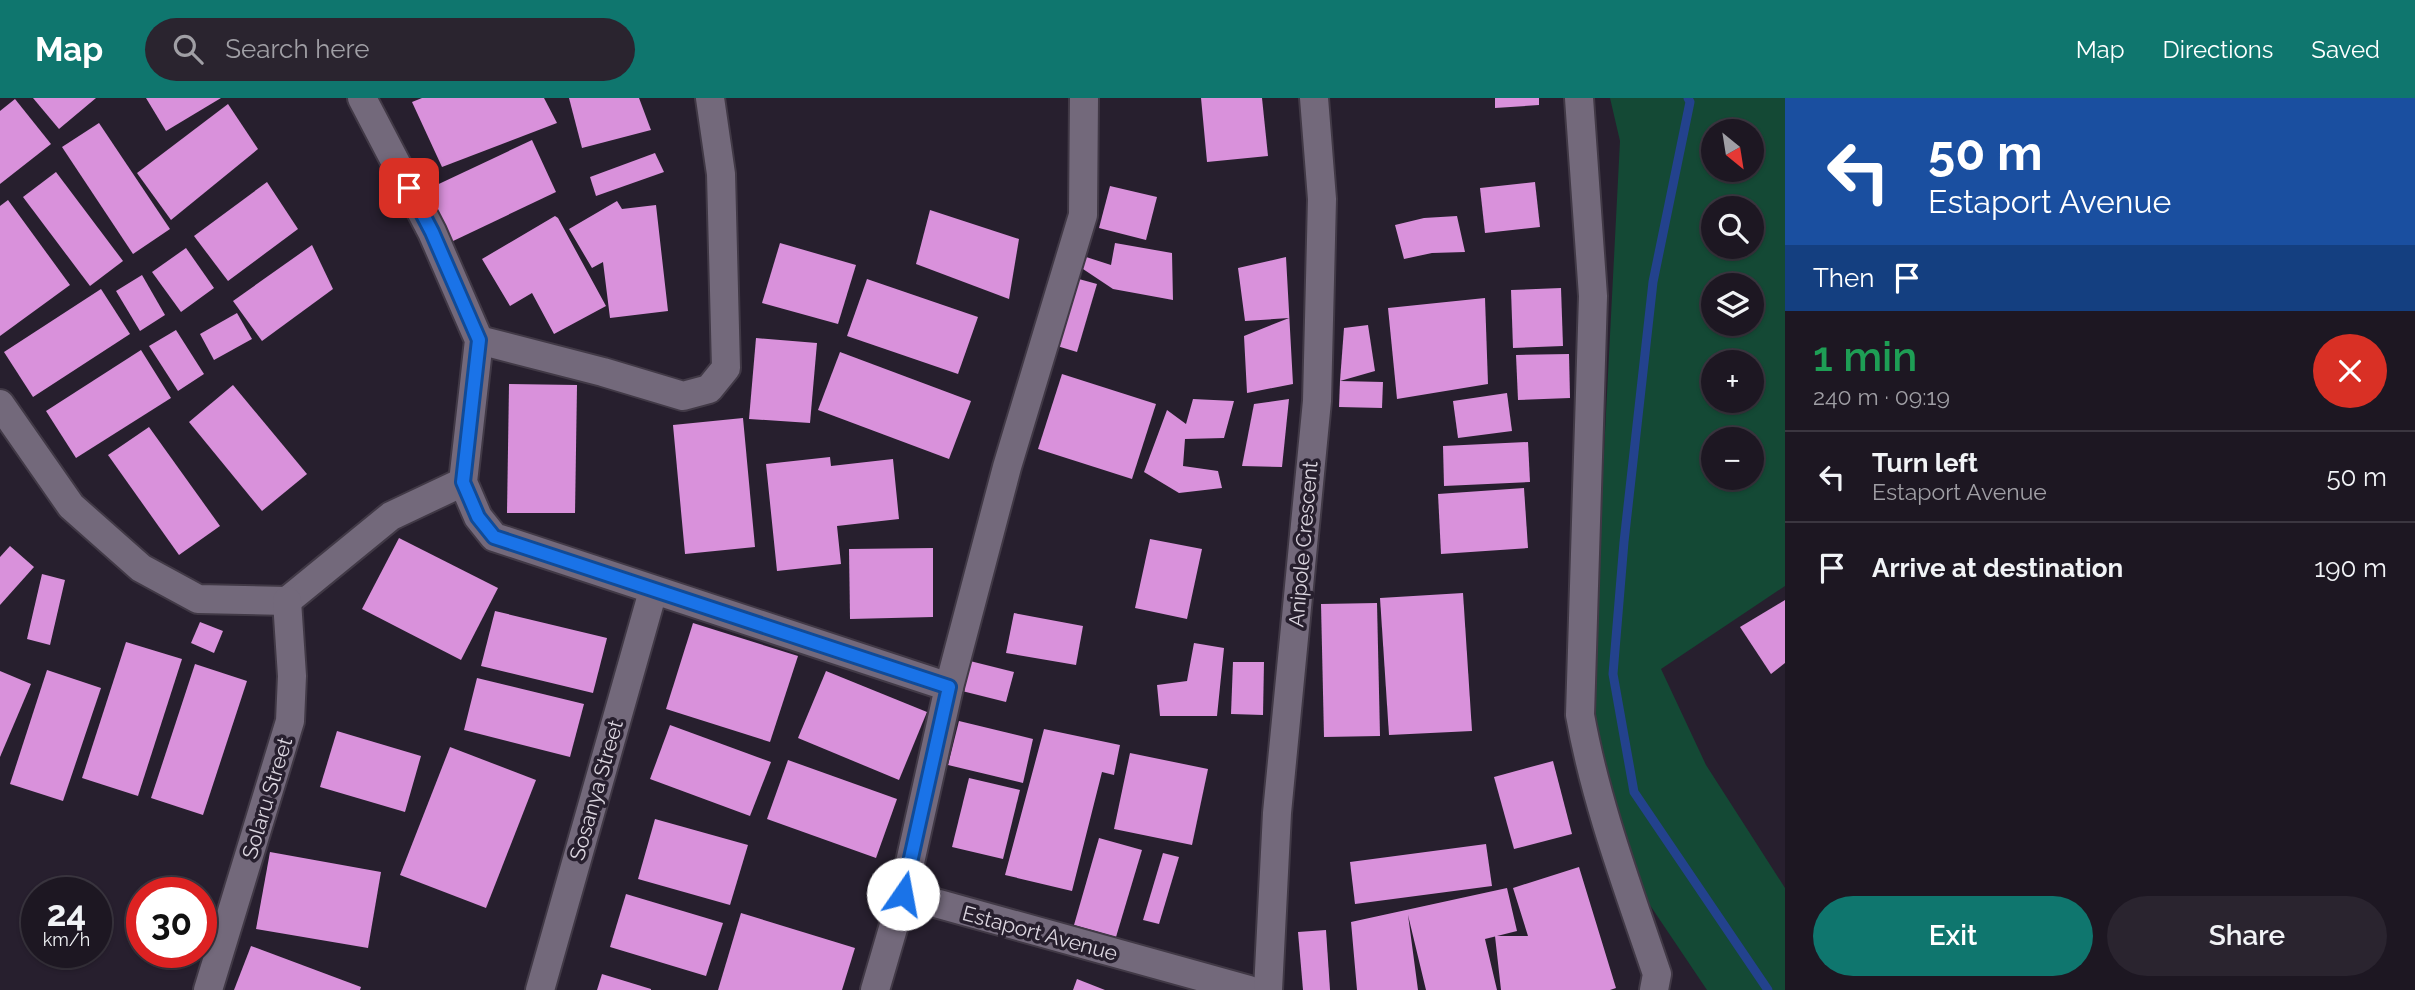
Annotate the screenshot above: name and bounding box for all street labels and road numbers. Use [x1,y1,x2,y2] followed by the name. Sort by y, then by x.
[1283,460,1323,628] street label: Anipole Crescent
[564,717,628,863] street label: Sosanya Street
[237,734,297,862] street label: Solaru Street
[960,900,1120,966] street label: Estaport Avenue

